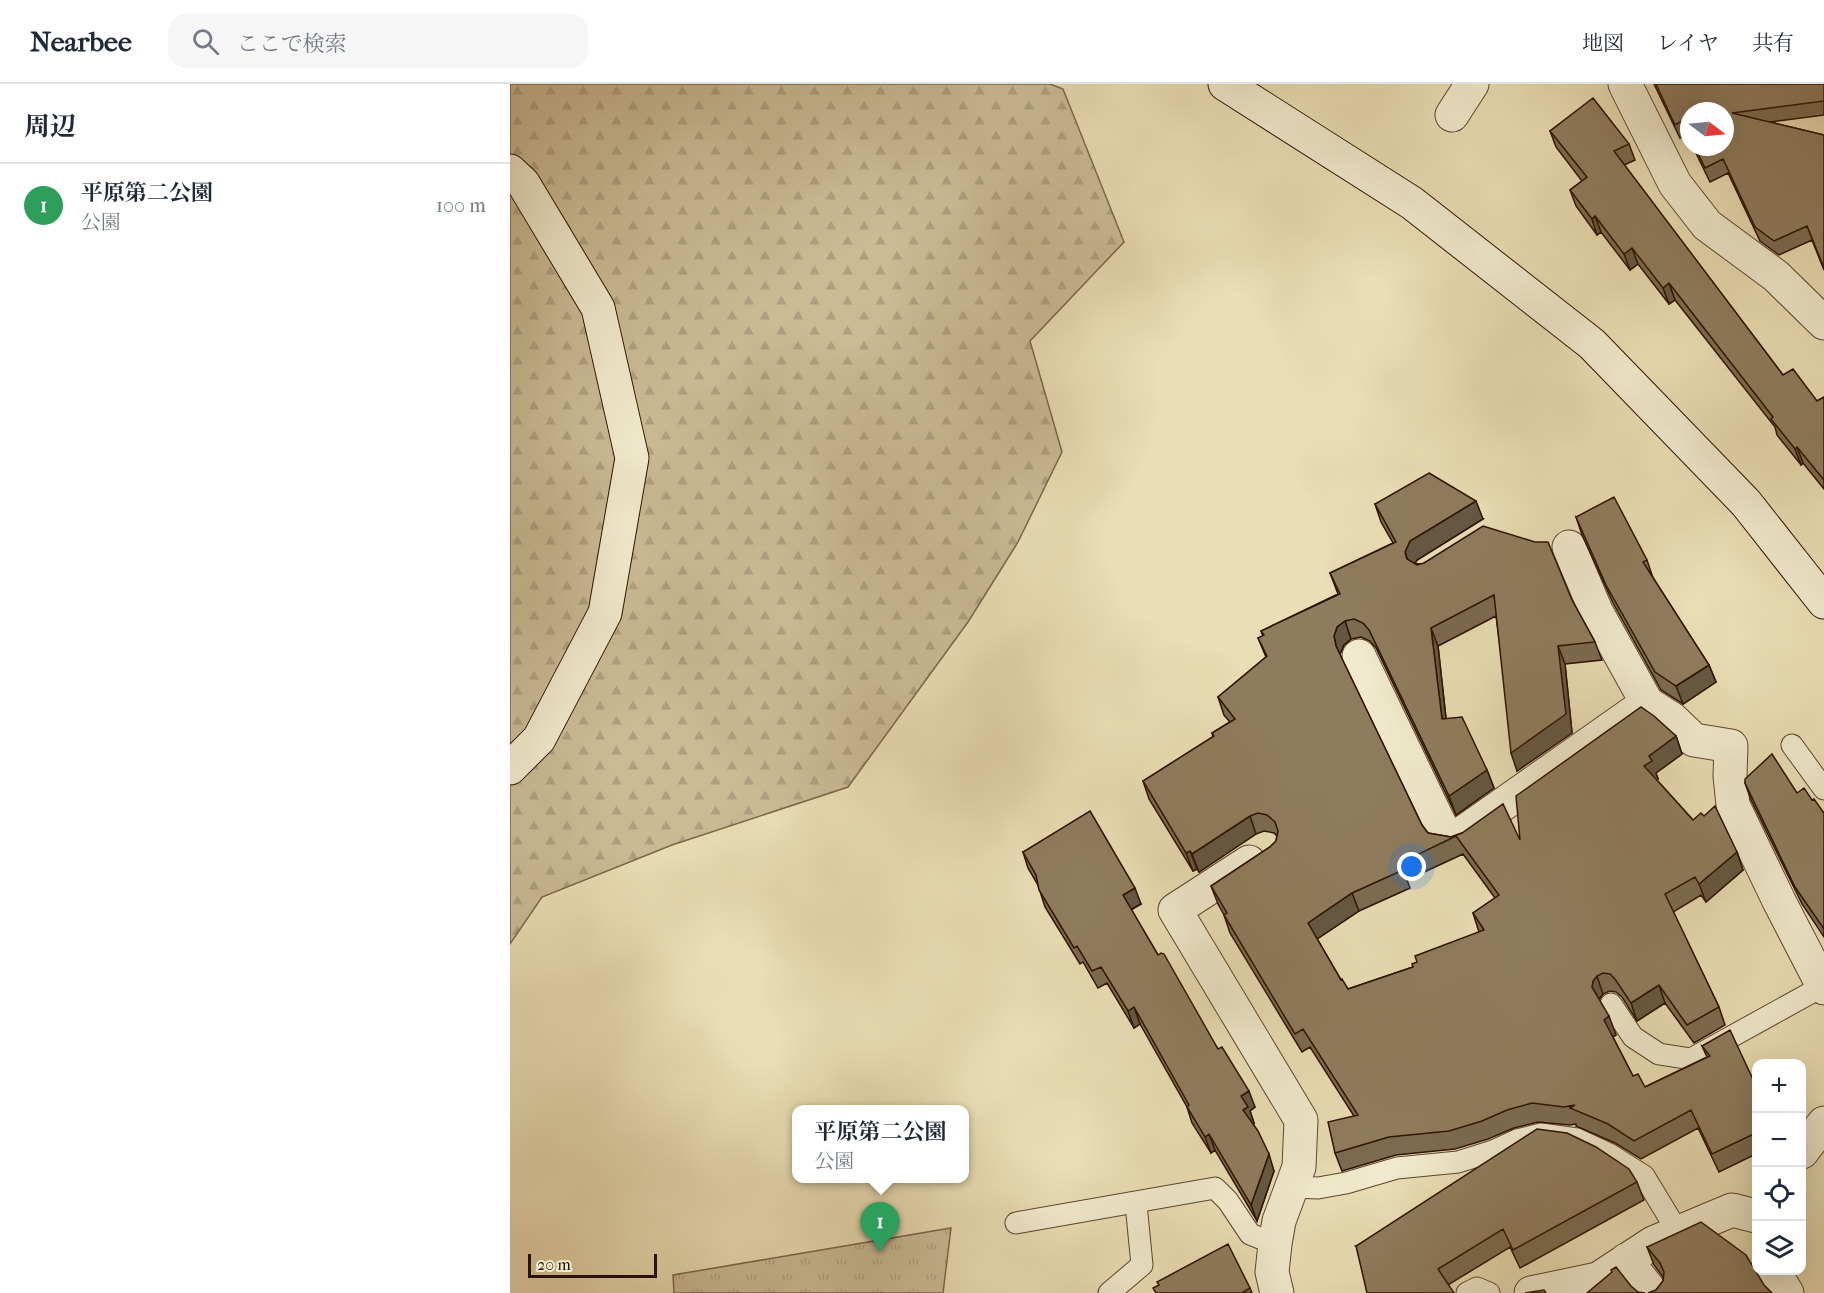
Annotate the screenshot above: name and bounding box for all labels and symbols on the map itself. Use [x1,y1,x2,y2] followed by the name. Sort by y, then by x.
[1680,102,1734,156] north arrow
[1397,852,1426,881] your location
[860,1202,899,1252] pin: 1
[528,1251,657,1278] scale bar

